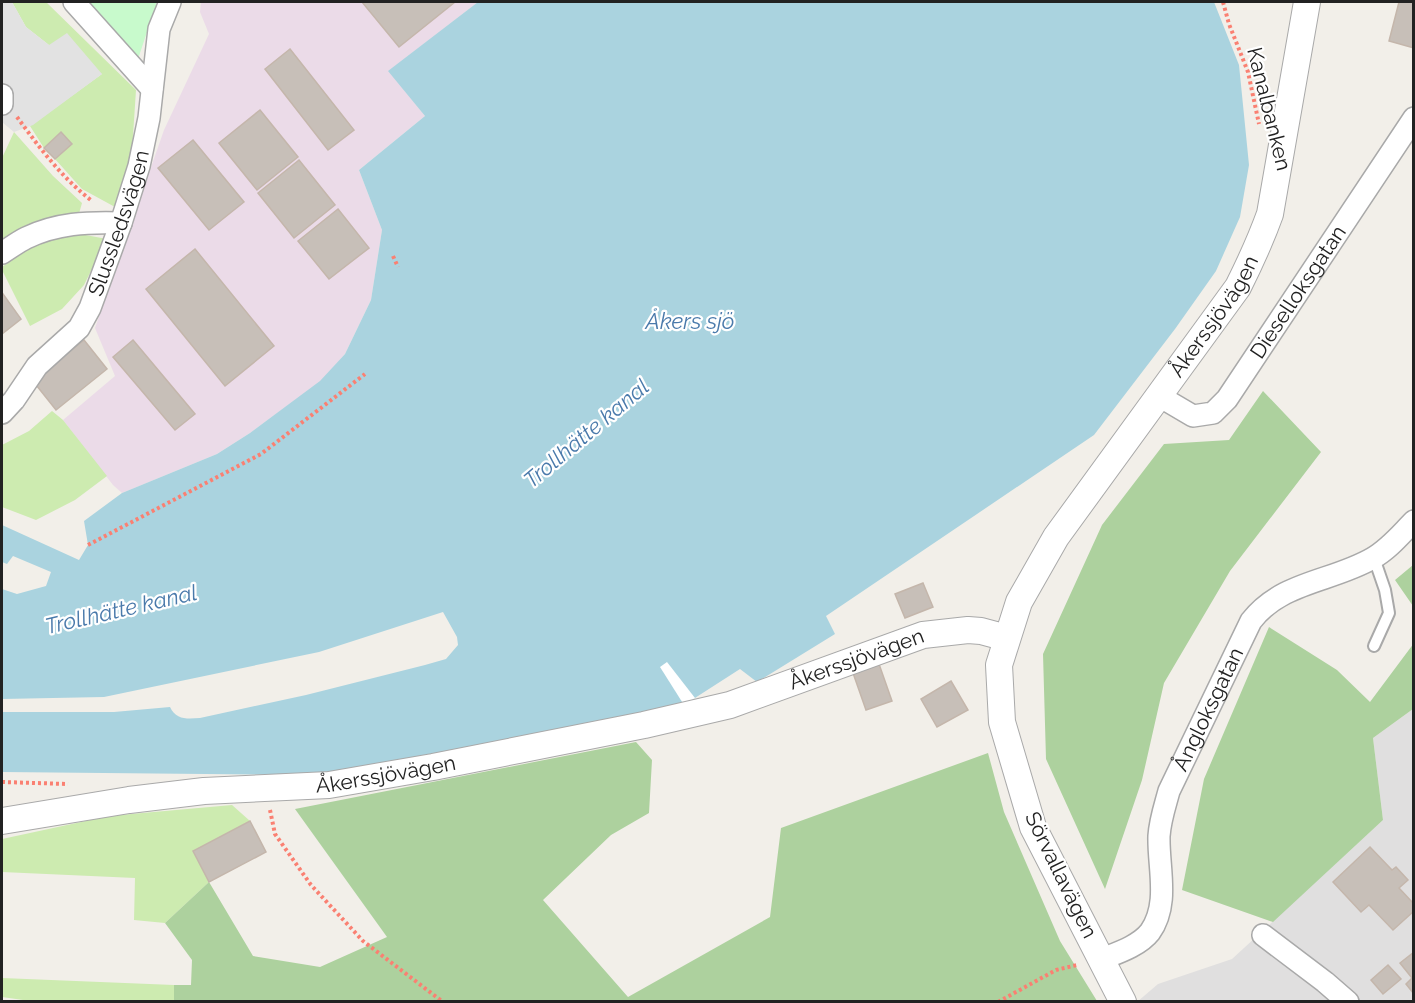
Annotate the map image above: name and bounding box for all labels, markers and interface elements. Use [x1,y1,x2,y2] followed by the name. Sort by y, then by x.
[1242,45,1297,173] street label: Kanalbanken
[82,148,154,299] street label: Slussledsvägen
[1245,220,1351,363] street label: Dieselloksgatan
[1164,251,1263,382] street label: Åkerssjövägen
[645,308,734,334] water label: Åkers sjö
[518,373,654,493] water label: Trollhätte kanal
[42,579,200,639] water label: Trollhätte kanal
[786,623,927,695] street label: Åkerssjövägen
[1168,643,1248,775] street label: Ångloksgatan
[315,750,458,798] street label: Åkerssjövägen
[1020,808,1103,942] street label: Sörvallavägen

